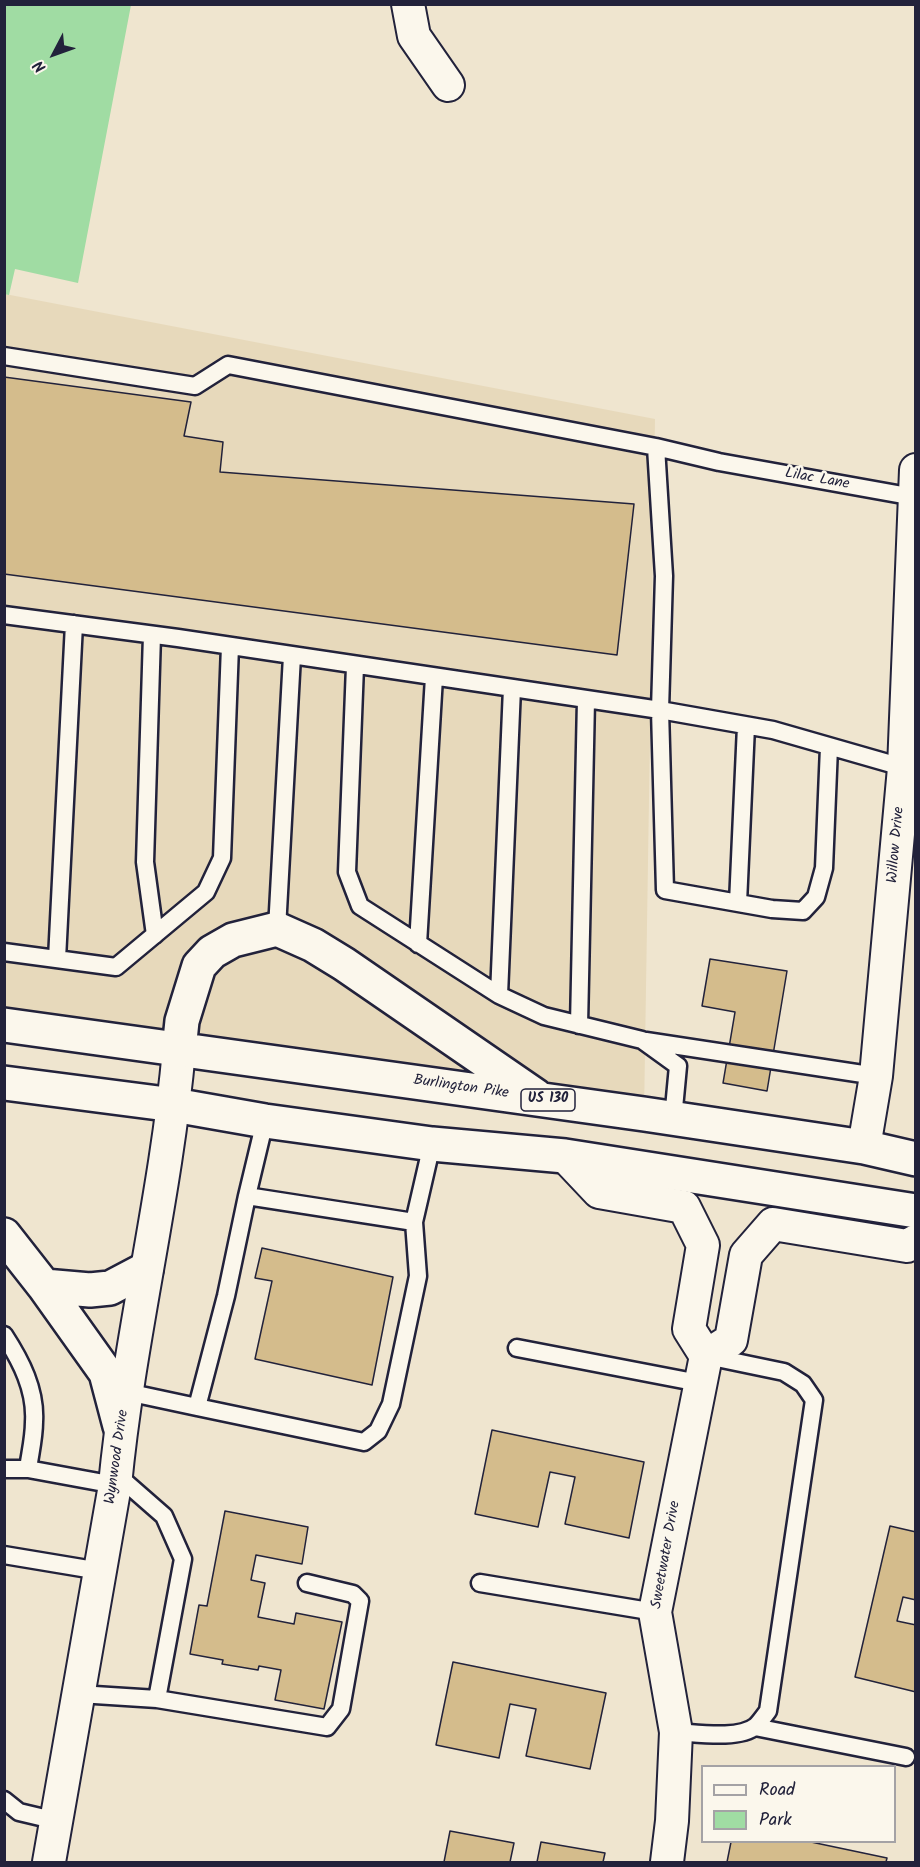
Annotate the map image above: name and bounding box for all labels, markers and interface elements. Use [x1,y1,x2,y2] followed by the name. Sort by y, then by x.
[24,24,84,84] north arrow
[27,54,53,78] text: N
[783,465,851,495] street label: Lilac Lane
[885,806,909,884] street label: Willow Drive
[412,1072,510,1104] street label: Burlington Pike
[521,1089,575,1111] road number: US 130
[102,1409,134,1505] street label: Wynwood Drive
[649,1500,685,1610] street label: Sweetwater Drive
[701,1765,896,1843] legend
[759,1776,795,1805] text: Road
[759,1806,792,1835] text: Park

